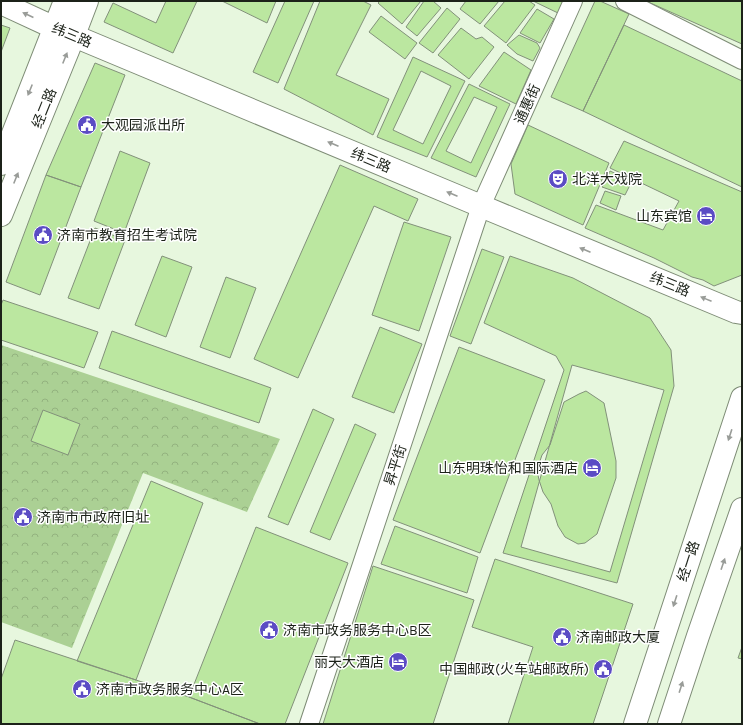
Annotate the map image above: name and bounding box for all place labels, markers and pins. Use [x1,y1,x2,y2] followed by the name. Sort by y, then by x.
[76,114,98,136] public building icon: 大观园派出所
[101,117,185,134] place label: 大观园派出所
[547,168,569,190] theatre icon: 北洋大戏院
[572,171,642,188] place label: 北洋大戏院
[695,205,717,227] hotel icon: 山东宾馆
[636,208,692,225] place label: 山东宾馆
[32,224,54,246] public building icon: 济南市教育招生考试院
[57,227,197,244] place label: 济南市教育招生考试院
[581,457,603,479] hotel icon: 山东明珠怡和国际酒店
[438,460,578,477] place label: 山东明珠怡和国际酒店
[12,506,34,528] public building icon: 济南市市政府旧址
[37,509,149,526] place label: 济南市市政府旧址
[258,619,280,641] public building icon: 济南市政务服务中心B区
[283,622,432,639] place label: 济南市政务服务中心B区
[551,626,573,648] public building icon: 济南邮政大厦
[576,629,660,646] place label: 济南邮政大厦
[387,651,409,673] hotel icon: 丽天大酒店
[314,654,384,671] place label: 丽天大酒店
[592,658,614,680] public building icon: 中国邮政(火车站邮政所)
[439,661,589,678] place label: 中国邮政(火车站邮政所)
[71,678,93,700] public building icon: 济南市政务服务中心A区
[96,681,244,698] place label: 济南市政务服务中心A区

